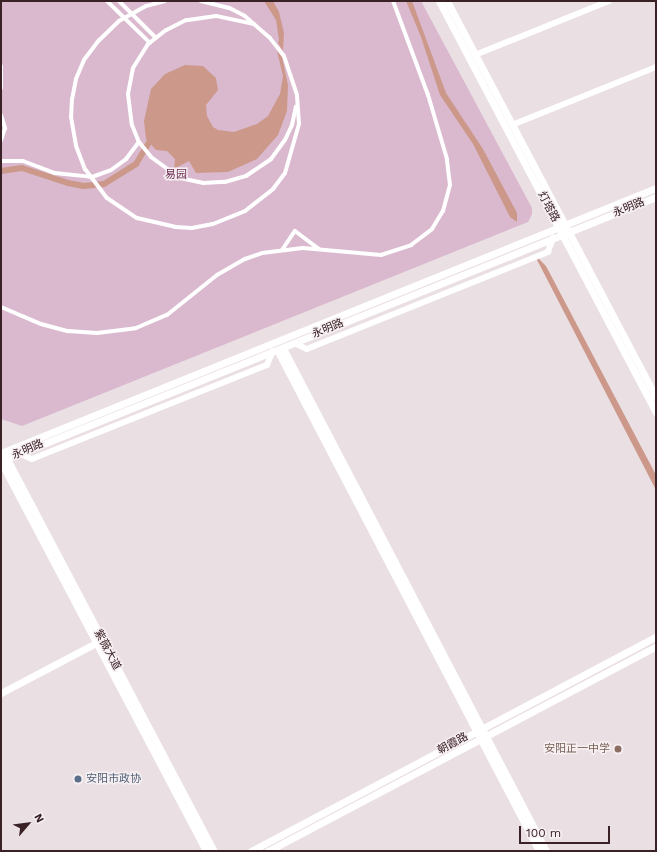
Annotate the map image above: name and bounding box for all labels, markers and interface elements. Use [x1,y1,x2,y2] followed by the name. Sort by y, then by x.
[165,168,187,182] park label: 易园
[534,189,562,225] street label: 灯塔路
[611,196,647,220] street label: 永明路
[310,317,346,341] street label: 永明路
[10,437,46,463] street label: 永明路
[91,627,123,673] street label: 紫薇大道
[435,730,471,758] street label: 朝霞路
[544,742,610,756] place label: 安阳正一中学
[613,744,623,754] marker: 安阳正一中学
[86,772,141,786] place label: 安阳市政协
[73,774,83,784] marker: 安阳市政协
[8,804,48,844] north arrow
[31,811,47,825] text: N
[521,818,612,844] scale bar
[526,826,561,840] text: 100 m

